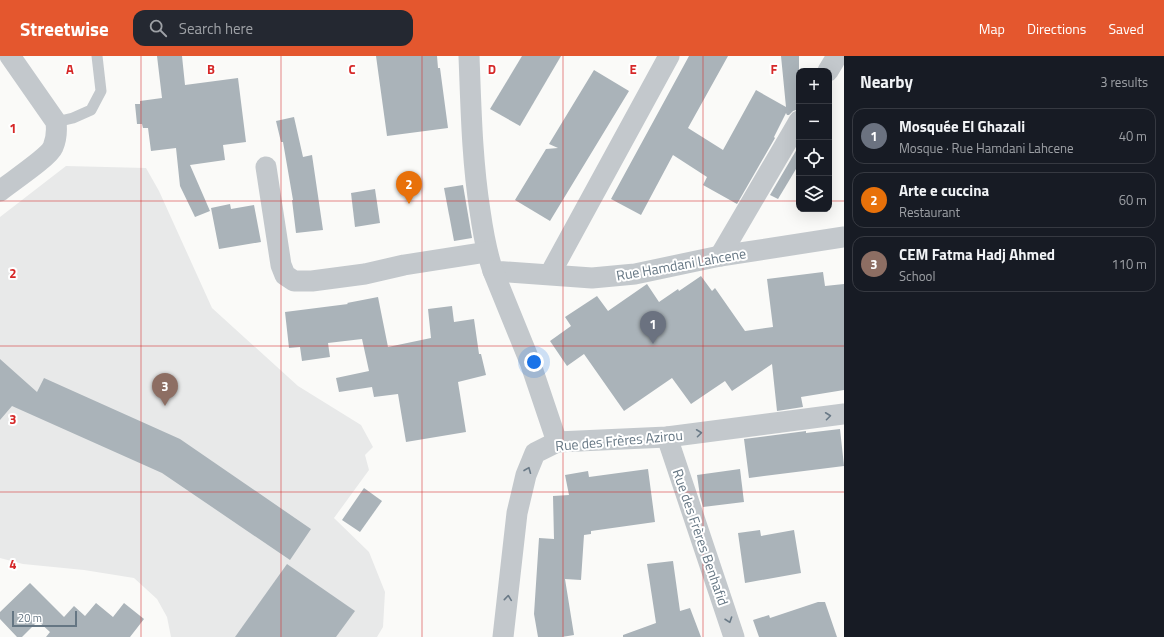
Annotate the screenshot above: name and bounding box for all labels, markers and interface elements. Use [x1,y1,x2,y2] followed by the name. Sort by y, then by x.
[133,10,413,46] search box
[20,14,109,43] text: Streetwise
[147,17,169,39] icon: search
[179,17,253,40] text: Search here
[979,18,1005,39] text: Map
[1027,18,1086,39] text: Directions
[1108,18,1144,39] text: Saved
[66,59,74,79] text: A
[207,59,215,79] text: B
[348,59,356,79] text: C
[488,59,496,79] text: D
[629,59,637,79] text: E
[771,59,778,79] text: F
[796,68,832,212] map controls
[796,68,832,104] button: +
[860,69,913,95] text: Nearby
[1100,72,1148,92] text: 3 results
[796,104,832,140] button: −
[899,115,1025,138] text: Mosquée El Ghazali
[9,118,17,138] text: 1
[870,126,878,146] text: 1
[1119,126,1147,146] text: 40 m
[899,138,1074,158] text: Mosque · Rue Hamdani Lahcene
[796,140,832,176] button: locate
[396,171,422,204] pin: 2
[796,176,832,212] button: layers
[899,179,989,202] text: Arte e cuccina
[870,190,878,210] text: 2
[1119,190,1147,210] text: 60 m
[899,202,960,222] text: Restaurant
[615,242,747,286] street label: Rue Hamdani Lahcene
[899,243,1055,266] text: CEM Fatma Hadj Ahmed
[870,254,878,274] text: 3
[1111,254,1147,274] text: 110 m
[9,263,17,283] text: 2
[899,266,935,286] text: School
[640,311,666,344] pin: 1
[524,352,544,372] your location
[152,373,178,406] pin: 3
[9,409,17,429] text: 3
[825,412,831,421] one-way arrow
[554,424,684,456] street label: Rue des Frères Azirou
[696,429,703,438] one-way arrow
[668,466,734,608] street label: Rue des Frères Benhafid
[523,467,531,475] one-way arrow
[9,554,17,574] text: 4
[503,595,512,601] one-way arrow
[12,609,77,628] scale bar
[18,610,42,626] text: 20 m
[724,616,732,623] one-way arrow

